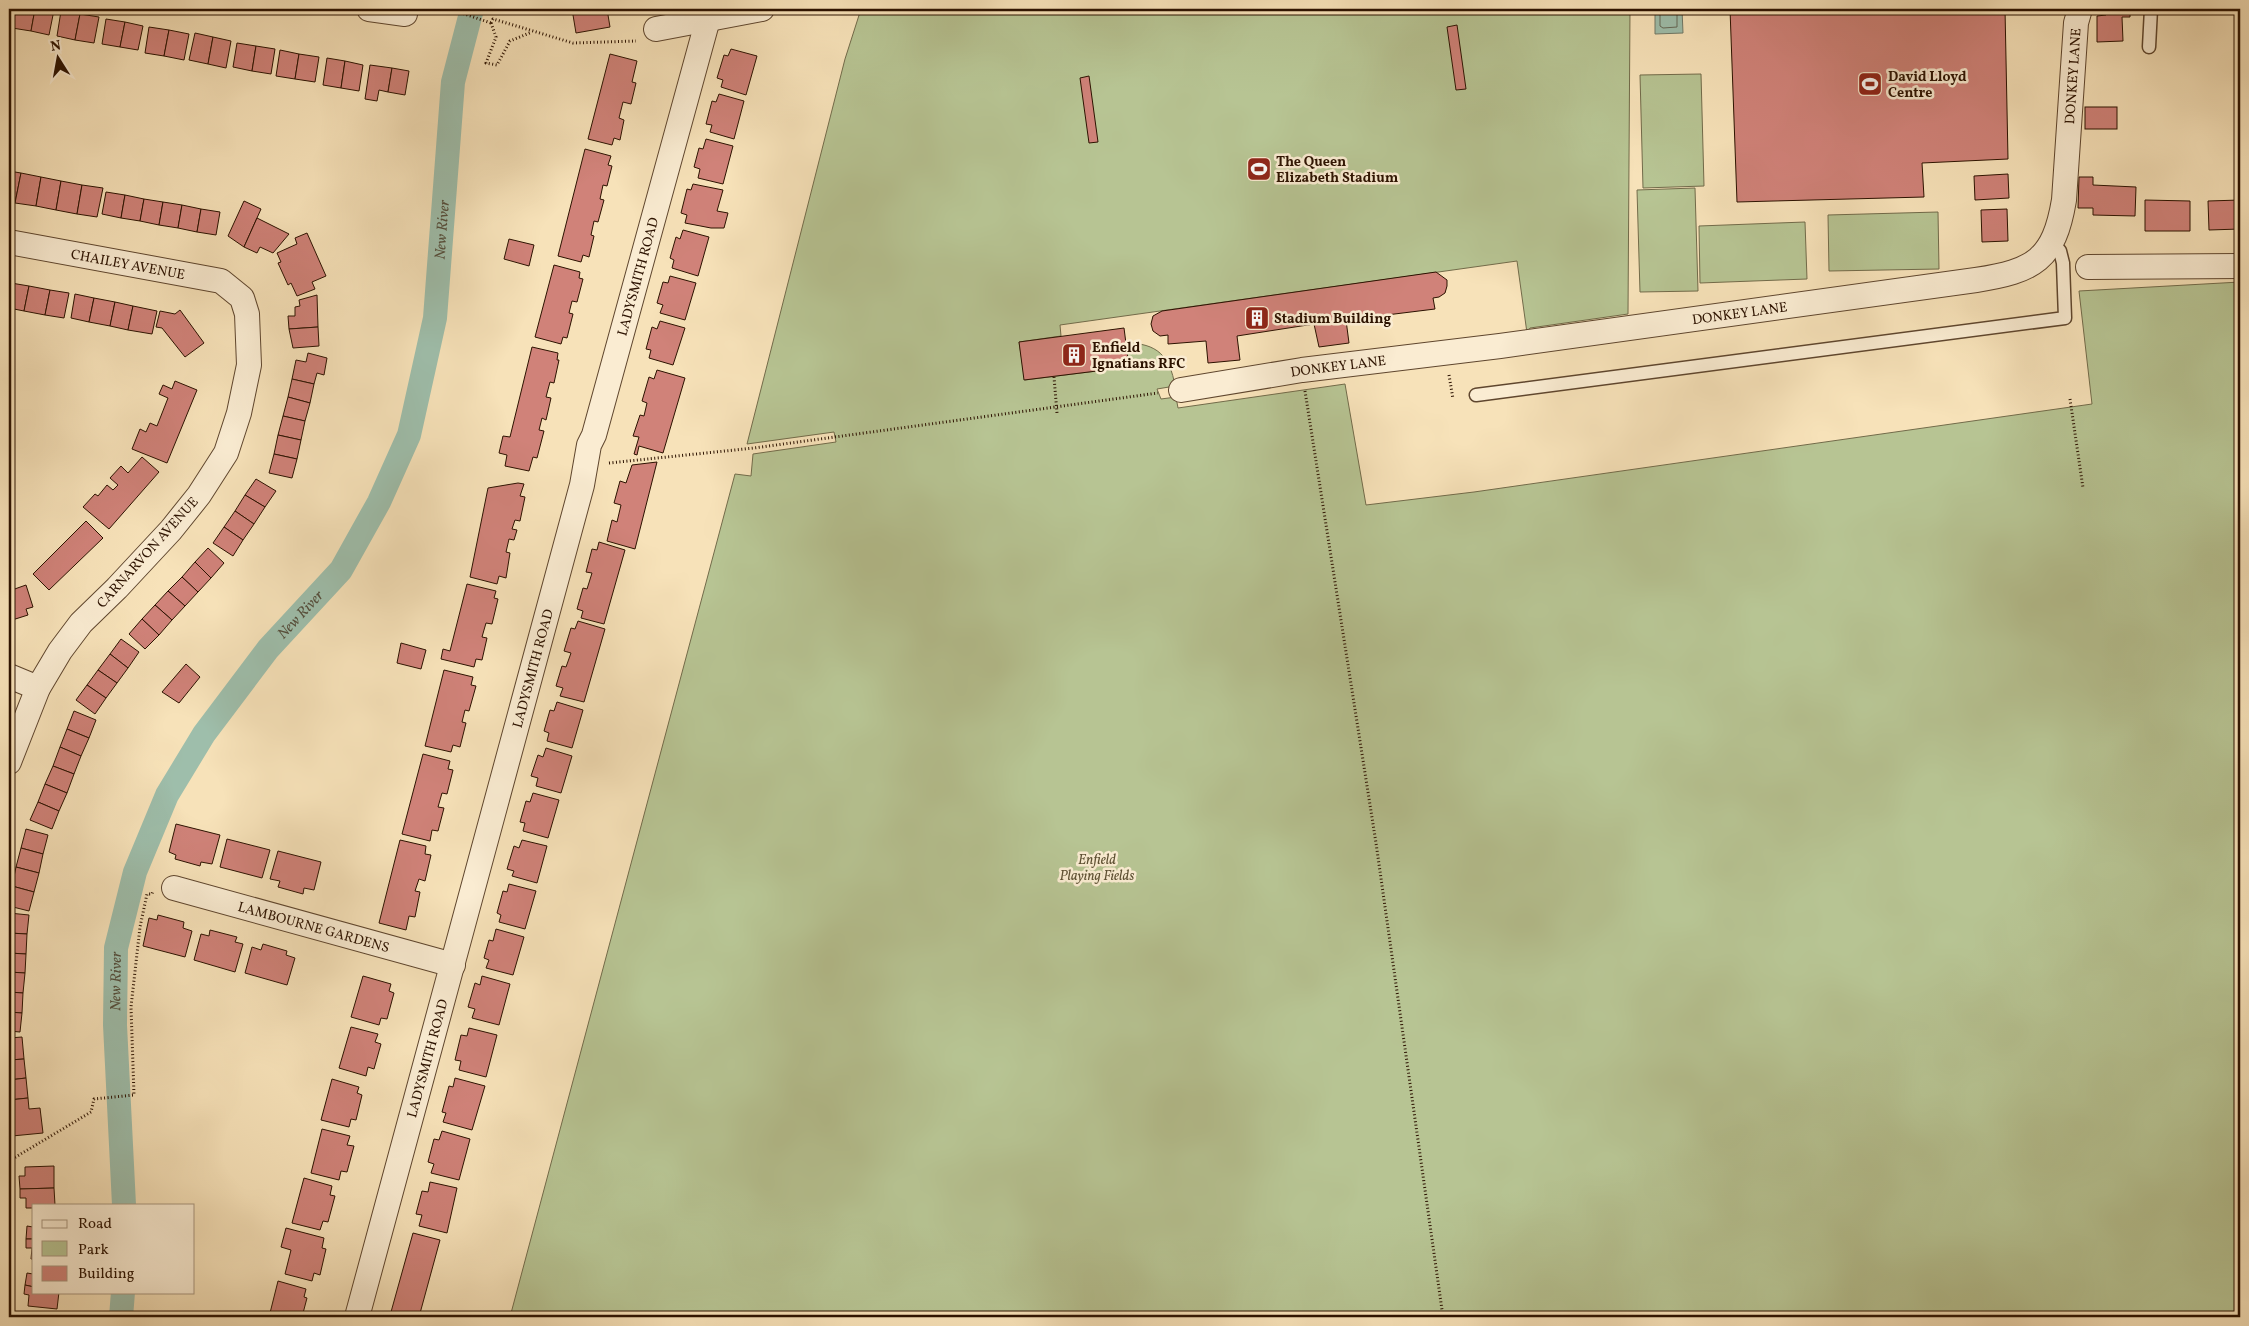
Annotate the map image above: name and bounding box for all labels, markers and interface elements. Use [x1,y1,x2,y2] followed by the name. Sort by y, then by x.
[2061,27,2087,125] street label: DONKEY LANE
[32,32,82,82] north arrow
[49,36,63,57] text: N
[1888,68,1967,103] place label: David Lloyd Centre
[1857,71,1883,97] sports icon: David Lloyd Centre
[1276,153,1399,188] place label: The Queen Elizabeth Stadium
[1246,156,1272,182] sports icon: The Queen Elizabeth Stadium
[430,199,456,260] water label: New River
[614,215,664,338] street label: LADYSMITH ROAD
[69,246,186,285] street label: CHAILEY AVENUE
[1691,298,1789,330] street label: DONKEY LANE
[1244,305,1270,331] building icon: Stadium Building
[1274,310,1391,329] place label: Stadium Building
[1092,339,1185,374] place label: Enfield Ignatians RFC
[1061,342,1087,368] building icon: Enfield Ignatians RFC
[1289,352,1387,383] street label: DONKEY LANE
[93,493,203,613] street label: CARNARVON AVENUE
[273,586,329,644] water label: New River
[509,607,559,730] street label: LADYSMITH ROAD
[1059,851,1135,886] park label: Enfield Playing Fields
[235,898,391,958] street label: LAMBOURNE GARDENS
[106,951,128,1011] water label: New River
[403,997,454,1120] street label: LADYSMITH ROAD
[32,1204,195,1294] legend
[78,1214,112,1235] text: Road
[78,1240,109,1261] text: Park
[78,1264,135,1285] text: Building

